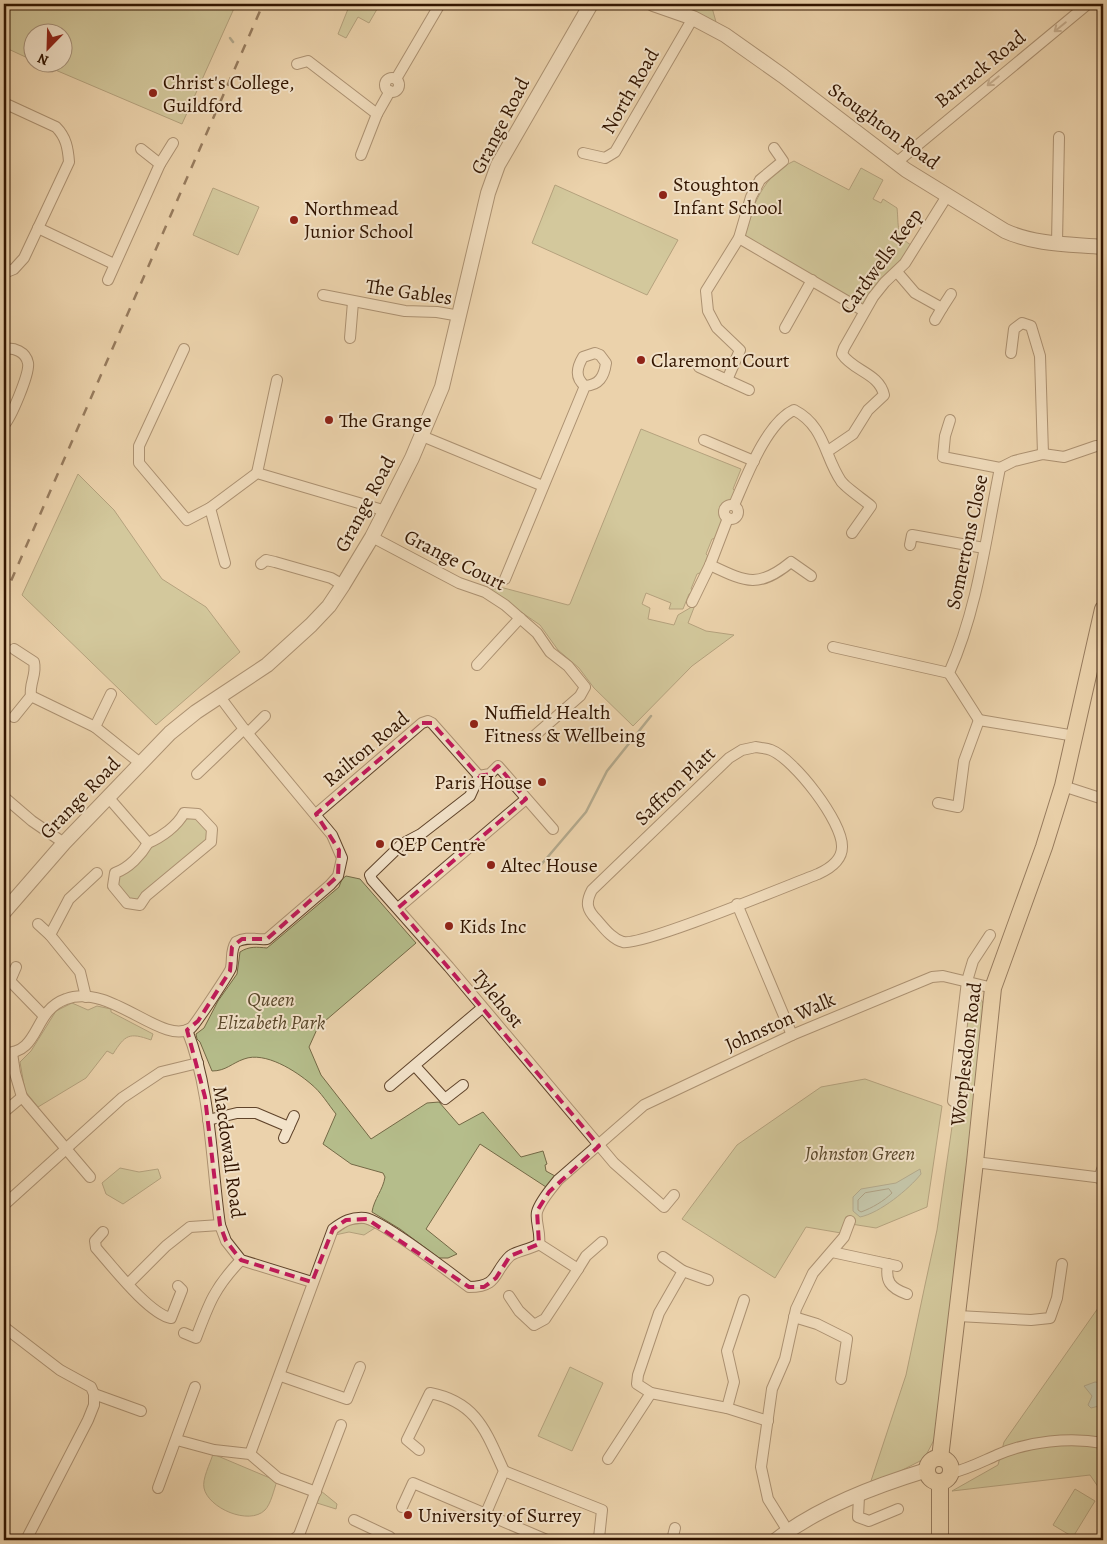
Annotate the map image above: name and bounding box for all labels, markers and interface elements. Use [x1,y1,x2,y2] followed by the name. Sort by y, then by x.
[1054,21,1067,32] one-way arrow
[22,22,72,72] north arrow
[929,24,1031,114] street label: Barrack Road
[595,43,665,139] street label: North Road
[35,49,52,70] text: N
[163,69,295,119] place label: Christ's College, Guildford
[464,73,536,179] street label: Grange Road
[823,76,945,176] street label: Stoughton Road
[987,76,1000,87] one-way arrow
[147,87,159,99] marker: Christ's College, Guildford
[673,171,782,221] place label: Stoughton Infant School
[657,189,669,201] marker: Stoughton Infant School
[304,195,413,245] place label: Northmead Junior School
[833,203,929,319] street label: Cardwells Keep
[288,214,300,226] marker: Northmead Junior School
[364,273,454,311] street label: The Gables
[651,347,790,374] place label: Claremont Court
[635,354,647,366] marker: Claremont Court
[339,407,431,434] place label: The Grange
[323,414,335,426] marker: The Grange
[328,451,402,557] street label: Grange Road
[940,472,994,612] street label: Somertons Close
[400,523,511,597] street label: Grange Court
[484,699,646,749] place label: Nuffield Health Fitness & Wellbeing
[317,705,415,793] street label: Railton Road
[468,718,480,730] marker: Nuffield Health Fitness & Wellbeing
[629,740,722,831] street label: Saffron Platt
[34,751,126,845] street label: Grange Road
[434,769,532,796] place label: Paris House
[536,776,548,788] marker: Paris House
[390,831,486,858] place label: QEP Centre
[374,838,386,850] marker: QEP Centre
[500,852,598,879] place label: Altec House
[485,859,497,871] marker: Altec House
[459,913,526,940] place label: Kids Inc
[443,920,455,932] marker: Kids Inc
[466,964,530,1034] street label: Tylehost
[944,980,988,1128] street label: Worplesdon Road
[217,986,325,1036] park label: Queen Elizabeth Park
[721,986,839,1058] street label: Johnston Walk
[206,1084,252,1220] street label: Macdowall Road
[804,1140,915,1167] park label: Johnston Green
[418,1502,582,1529] place label: University of Surrey
[402,1509,414,1521] marker: University of Surrey

